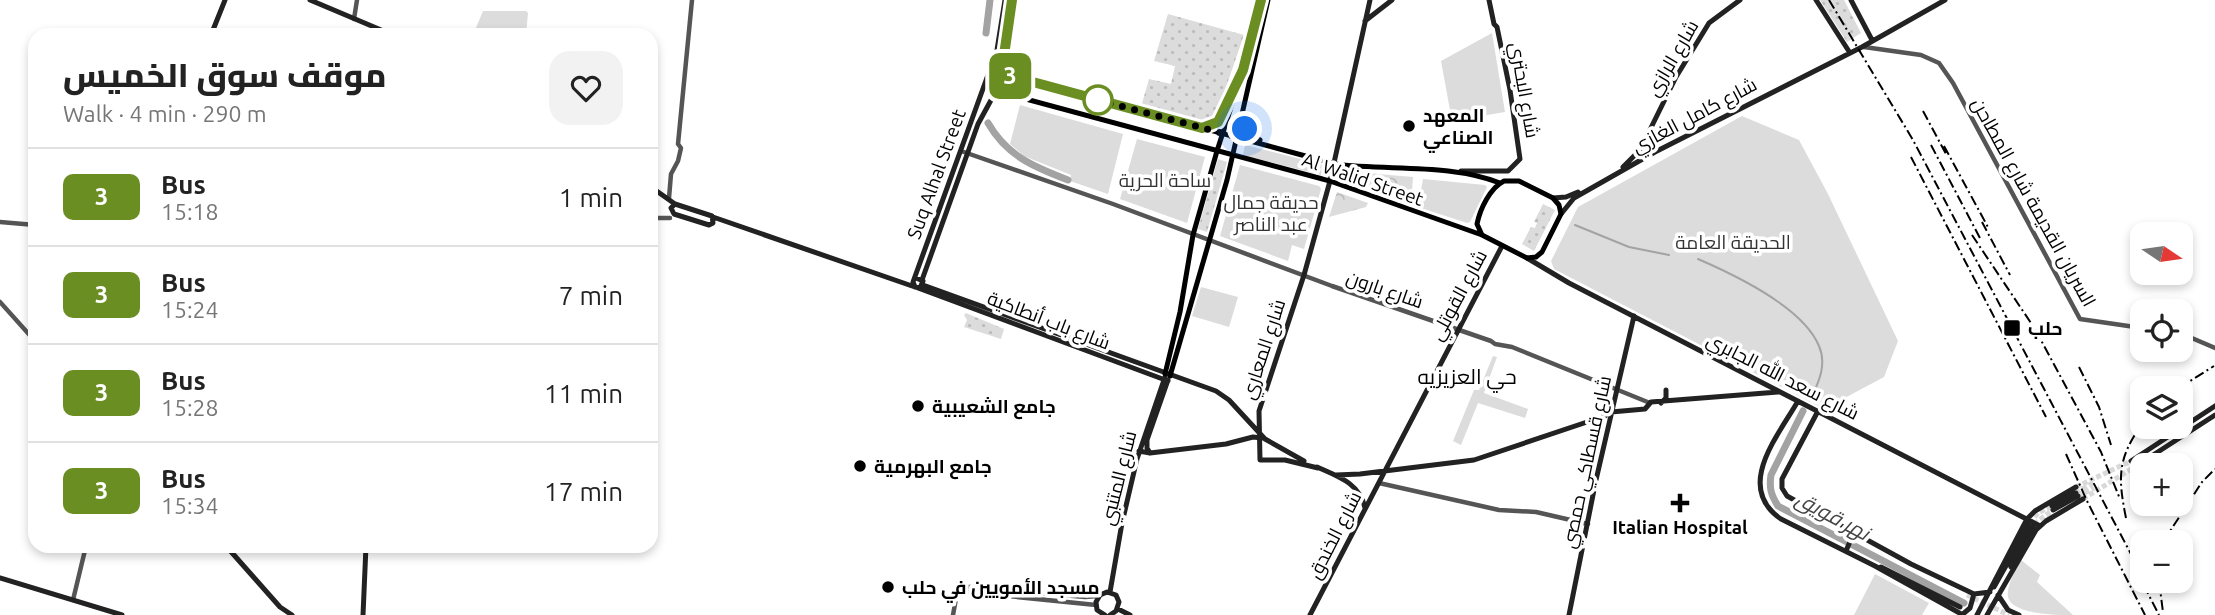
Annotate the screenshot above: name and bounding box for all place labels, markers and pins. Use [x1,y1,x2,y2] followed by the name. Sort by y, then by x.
[1083,85,1113,115] unlabelled marker
[1423,104,1493,153] place label: المعهد الصناعي
[1401,118,1417,134] marker: المعهد الصناعي
[2028,317,2062,339] place label: حلب
[2002,318,2022,338] marker: حلب
[932,395,1056,420] place label: جامع الشعيبية
[910,398,926,414] marker: جامع الشعيبية
[874,455,992,480] place label: جامع البهرمية
[852,458,868,474] marker: جامع البهرمية
[1670,493,1690,513] marker: Italian Hospital
[1612,516,1748,538] place label: Italian Hospital
[902,576,1099,603] place label: مسجد الأمويين في حلب
[880,579,896,595] marker: مسجد الأمويين في حلب

